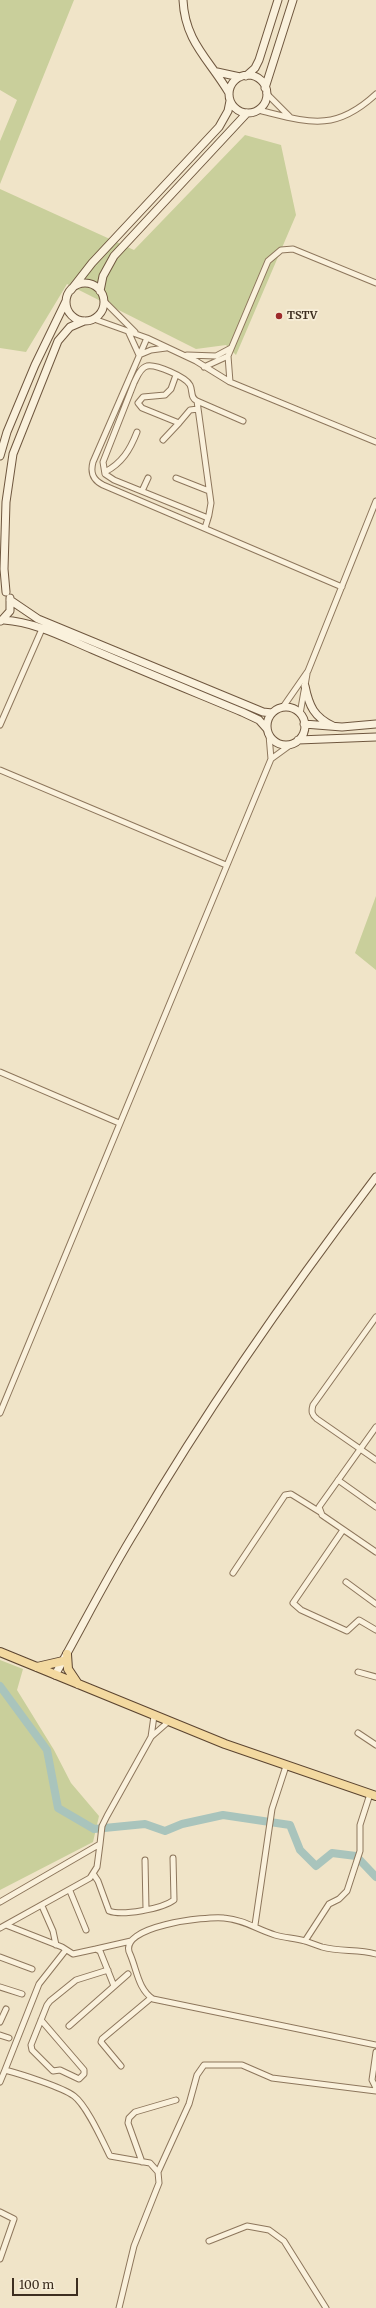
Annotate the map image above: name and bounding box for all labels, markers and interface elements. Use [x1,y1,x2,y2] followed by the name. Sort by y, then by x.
[287,309,317,323] place label: TSTV
[274,311,284,321] marker: TSTV
[14,2270,80,2296] scale bar
[19,2277,54,2292] text: 100 m

